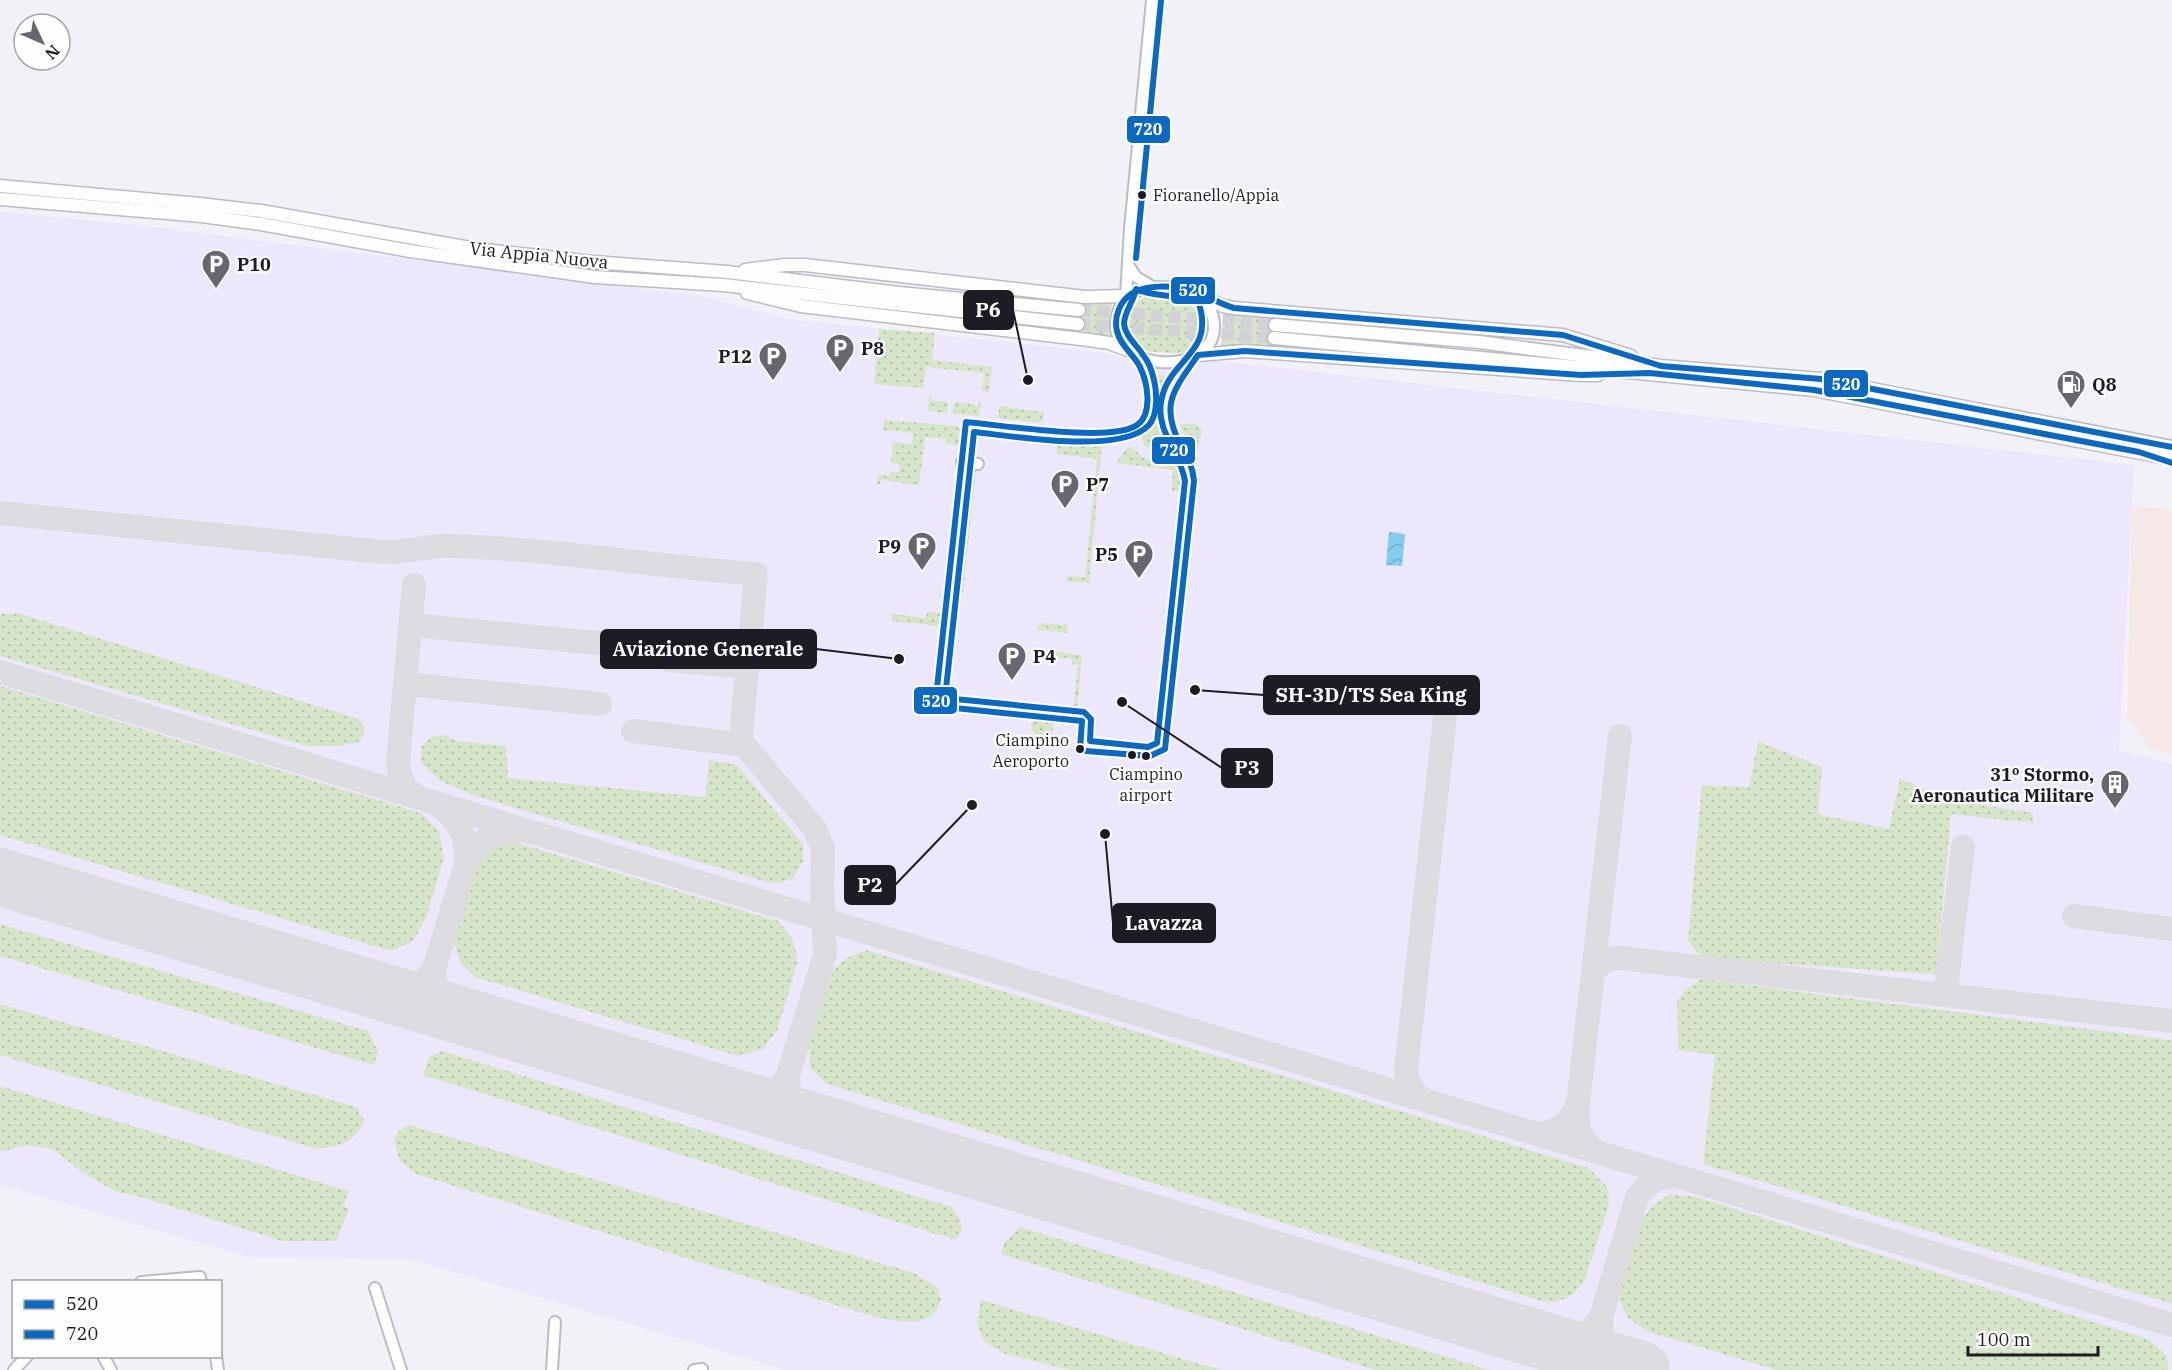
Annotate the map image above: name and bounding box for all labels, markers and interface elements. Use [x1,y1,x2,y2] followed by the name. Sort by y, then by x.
[12,12,72,72] north arrow
[41,41,64,64] text: N
[1126,115,1171,144] line badge: 720
[1134,119,1163,139] text: 720
[1153,185,1279,205] place label: Fioranello/Appia
[1136,189,1148,201] marker: Fioranello/Appia
[468,236,610,274] street label: Via Appia Nuova
[200,248,232,290] parking icon: P10
[237,253,271,276] place label: P10
[1170,276,1216,305] line badge: 520
[1179,280,1208,300] text: 520
[964,291,1013,329] callout: P6
[975,296,1001,323] text: P6
[824,332,856,374] parking icon: P8
[861,337,884,360] place label: P8
[757,340,789,382] parking icon: P12
[718,345,752,368] place label: P12
[2055,368,2087,410] fuel station icon: Q8
[1823,369,1869,398] line badge: 520
[2092,373,2117,396] place label: Q8
[1832,374,1861,394] text: 520
[1151,436,1196,465] line badge: 720
[1160,440,1189,460] text: 720
[1049,468,1081,510] parking icon: P7
[1086,473,1109,496] place label: P7
[906,530,938,572] parking icon: P9
[878,535,901,558] place label: P9
[1123,538,1155,580] parking icon: P5
[1095,543,1118,566] place label: P5
[601,630,816,668] callout: Aviazione Generale
[612,635,804,662] text: Aviazione Generale
[996,640,1028,682] parking icon: P4
[1033,645,1056,668] place label: P4
[1264,676,1479,714] callout: SH-3D/TS Sea King
[1276,681,1467,708] text: SH-3D/TS Sea King
[913,686,958,715] line badge: 520
[922,691,951,711] text: 520
[993,730,1069,771] place label: Ciampino Aeroporto
[1074,743,1086,755] marker: Ciampino Aeroporto
[1126,749,1138,761] unlabelled marker
[1222,749,1272,787] callout: P3
[1140,750,1152,762] marker: Ciampino airport
[1234,754,1260,781] text: P3
[1911,763,2094,807] place label: 31º Stormo, Aeronautica Militare
[1109,764,1183,805] place label: Ciampino airport
[2099,768,2131,810] building icon: 31º Stormo, Aeronautica Militare
[845,866,895,904] callout: P2
[857,871,883,898] text: P2
[1113,904,1215,942] callout: Lavazza
[1125,909,1203,936] text: Lavazza
[12,1280,222,1358] legend
[66,1292,98,1315] text: 520
[1968,1319,2098,1357] scale bar
[66,1322,98,1345] text: 720
[1977,1328,2031,1351] text: 100 m

